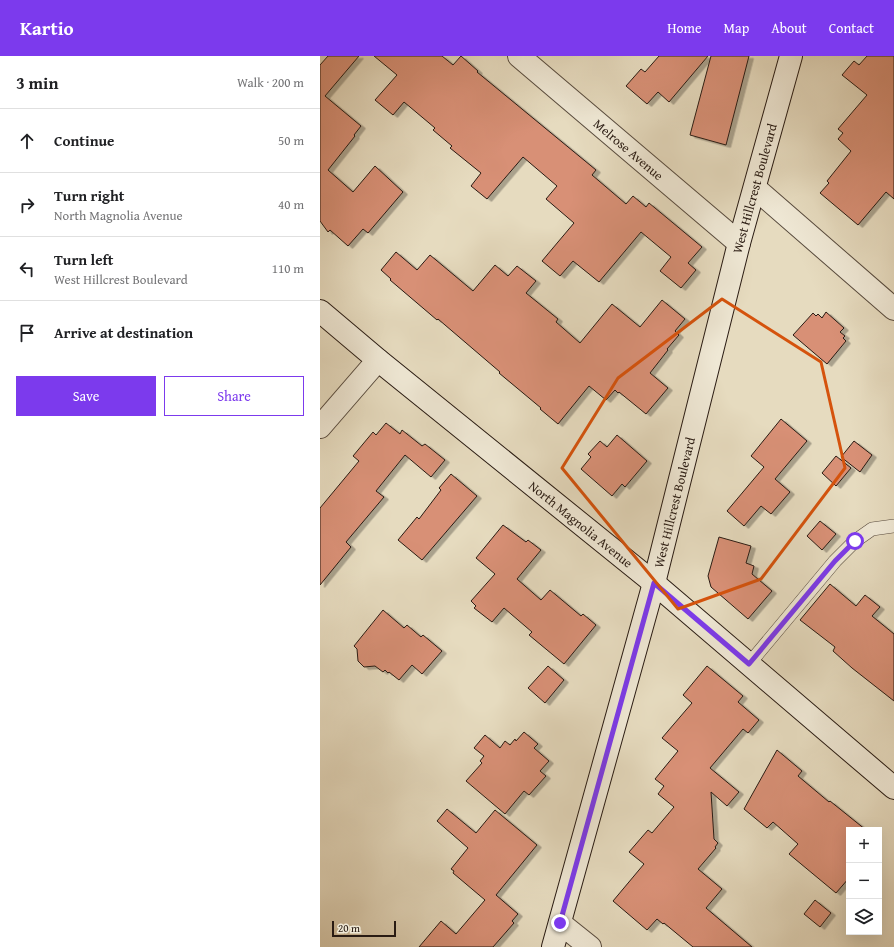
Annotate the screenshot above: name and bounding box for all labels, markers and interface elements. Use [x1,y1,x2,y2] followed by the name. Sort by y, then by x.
[20,14,74,42] text: Kartio
[667,18,702,38] text: Home
[724,18,749,38] text: Map
[771,18,807,38] text: About
[829,18,874,38] text: Contact
[16,70,58,95] text: 3 min
[237,73,304,92] text: Walk · 200 m
[590,114,668,184] street label: Melrose Avenue
[727,121,781,255] street label: West Hillcrest Boulevard
[16,130,38,152] icon: ahead
[54,130,115,151] text: Continue
[278,131,304,150] text: 50 m
[54,185,125,206] text: Turn right
[16,194,38,216] icon: right
[278,195,304,214] text: 40 m
[54,206,183,225] text: North Magnolia Avenue
[54,249,113,270] text: Turn left
[16,258,38,280] icon: left
[272,259,304,278] text: 110 m
[54,270,188,289] text: West Hillcrest Boulevard
[16,322,38,344] icon: arrive
[54,322,193,343] text: Arrive at destination
[16,376,156,416] button: Save
[164,376,304,416] button: Share
[649,435,700,570] street label: West Hillcrest Boulevard
[525,476,637,572] street label: North Magnolia Avenue
[846,532,864,550] route start
[846,827,882,935] map controls
[846,827,882,863] button: +
[846,863,882,899] button: −
[846,899,882,935] button: layers
[551,914,569,932] route end
[332,919,396,938] scale bar
[338,920,360,936] text: 20 m

